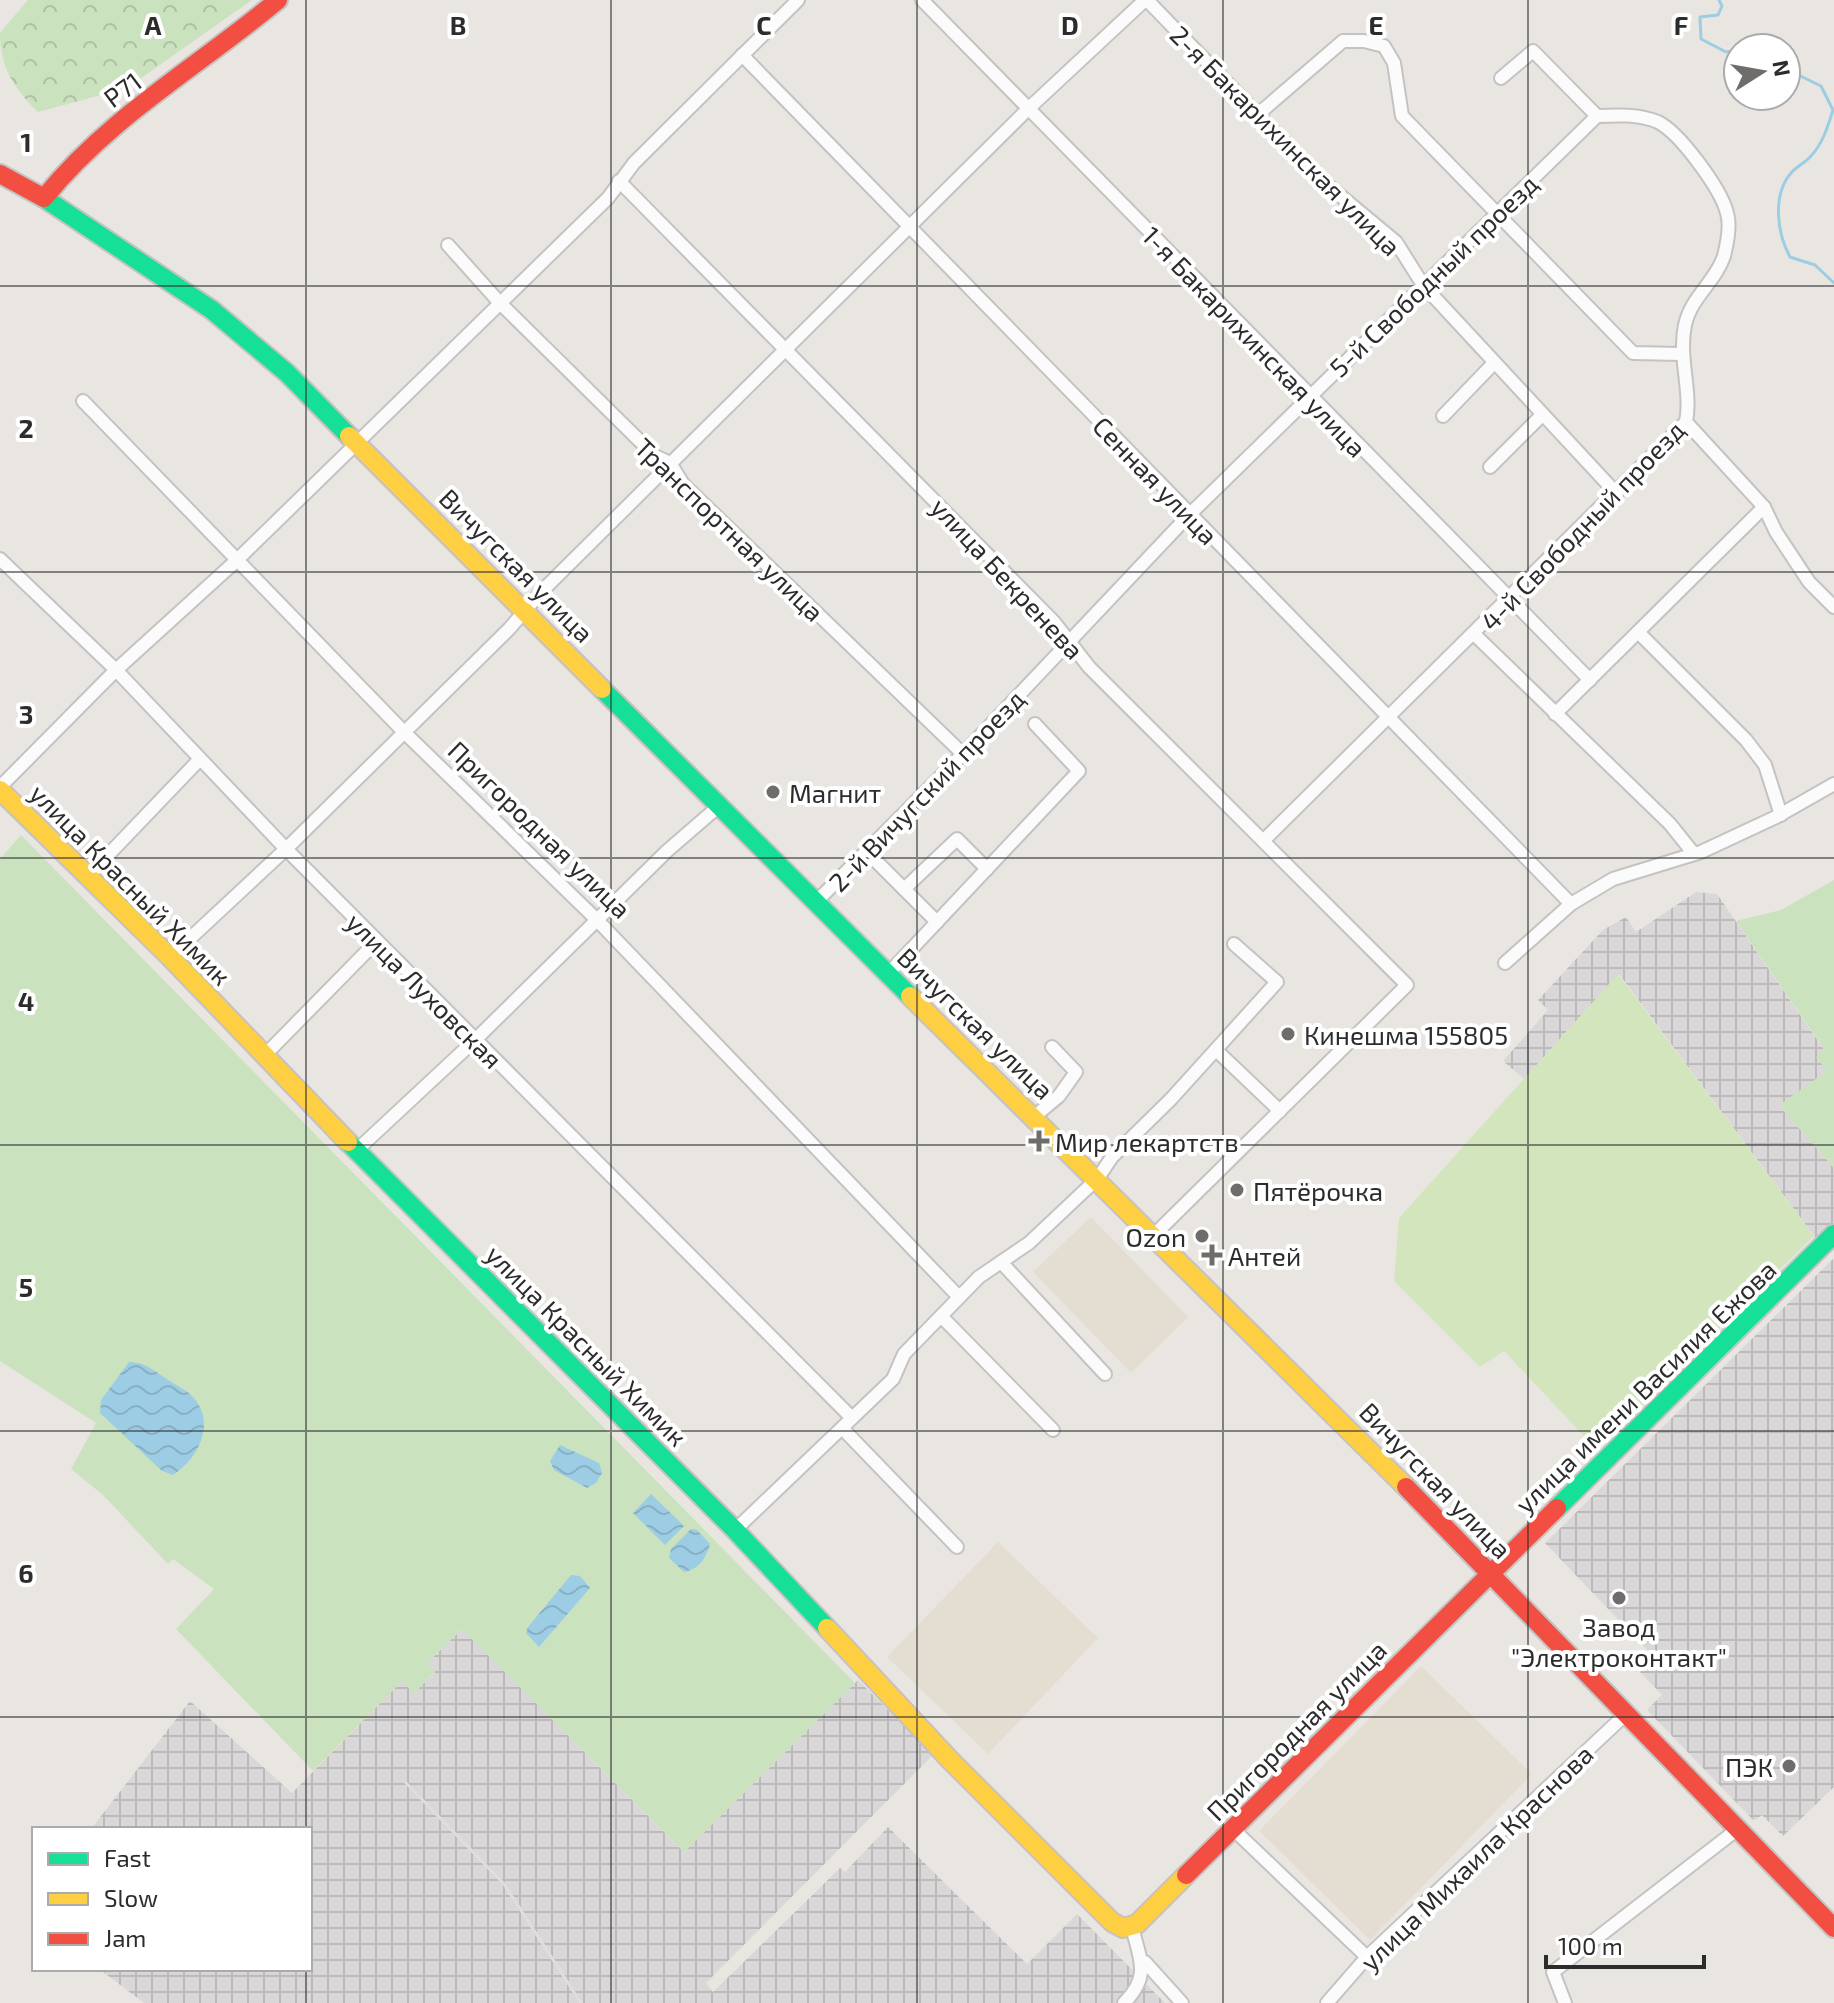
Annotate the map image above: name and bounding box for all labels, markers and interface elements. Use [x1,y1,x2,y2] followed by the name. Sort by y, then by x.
[145,9,162,40] text: A
[450,9,466,40] text: B
[756,9,772,40] text: C
[1061,9,1079,40] text: D
[1368,9,1384,40] text: E
[1674,9,1688,40] text: F
[1164,18,1408,262] street label: 2-я Бакарихинская улица
[1722,32,1802,112] north arrow
[1768,58,1797,78] text: N
[97,65,147,113] street label: Р71
[20,126,32,157] text: 1
[1322,168,1544,382] street label: 5-й Свободный проезд
[1136,219,1373,463] street label: 1-я Бакарихинская улица
[1087,410,1225,551] street label: Сенная улица
[18,412,34,443] text: 2
[1474,414,1690,636] street label: 4-й Свободный проезд
[629,431,831,628] street label: Транспортная улица
[433,482,600,649] street label: Вичугская улица
[925,491,1091,666] street label: улица Бекренева
[822,683,1031,898] street label: 2-й Вичугский проезд
[19,698,33,729] text: 3
[442,734,638,925] street label: Пригородная улица
[23,777,238,992] street label: улица Красный Химик
[789,777,882,808] place label: Магнит
[764,783,782,801] marker: Магнит
[340,906,509,1075] street label: улица Луховская
[891,941,1060,1106] street label: Вичугская улица
[18,985,34,1016] text: 4
[1304,1019,1508,1050] place label: Кинешма 155805
[1279,1025,1297,1043] marker: Кинешма 155805
[1055,1126,1239,1157] place label: Мир лекартств
[1030,1132,1048,1150] marker: Мир лекартств
[1253,1175,1383,1206] place label: Пятёрочка
[1228,1181,1246,1199] marker: Пятёрочка
[1126,1221,1186,1252] place label: Ozon
[1193,1227,1211,1245] marker: Ozon
[479,1238,694,1453] street label: улица Красный Химик
[1228,1240,1301,1271] place label: Антей
[1203,1246,1221,1264] marker: Антей
[1508,1253,1782,1519] street label: улица имени Василия Ежова
[19,1271,33,1302] text: 5
[1353,1396,1518,1565] street label: Вичугская улица
[18,1557,34,1588] text: 6
[1610,1589,1628,1607] marker: Завод "Электроконтакт"
[1511,1611,1727,1672] place label: Завод "Электроконтакт"
[1200,1634,1393,1827] street label: Пригородная улица
[1353,1738,1599,1977] street label: улица Михаила Краснова
[1725,1751,1773,1782] place label: ПЭК
[1780,1757,1798,1775] marker: ПЭК
[32,1827,312,1971] legend
[104,1843,151,1872] text: Fast
[104,1883,158,1912] text: Slow
[1546,1919,1704,1969] scale bar
[104,1923,146,1952] text: Jam
[1558,1931,1623,1960] text: 100 m

